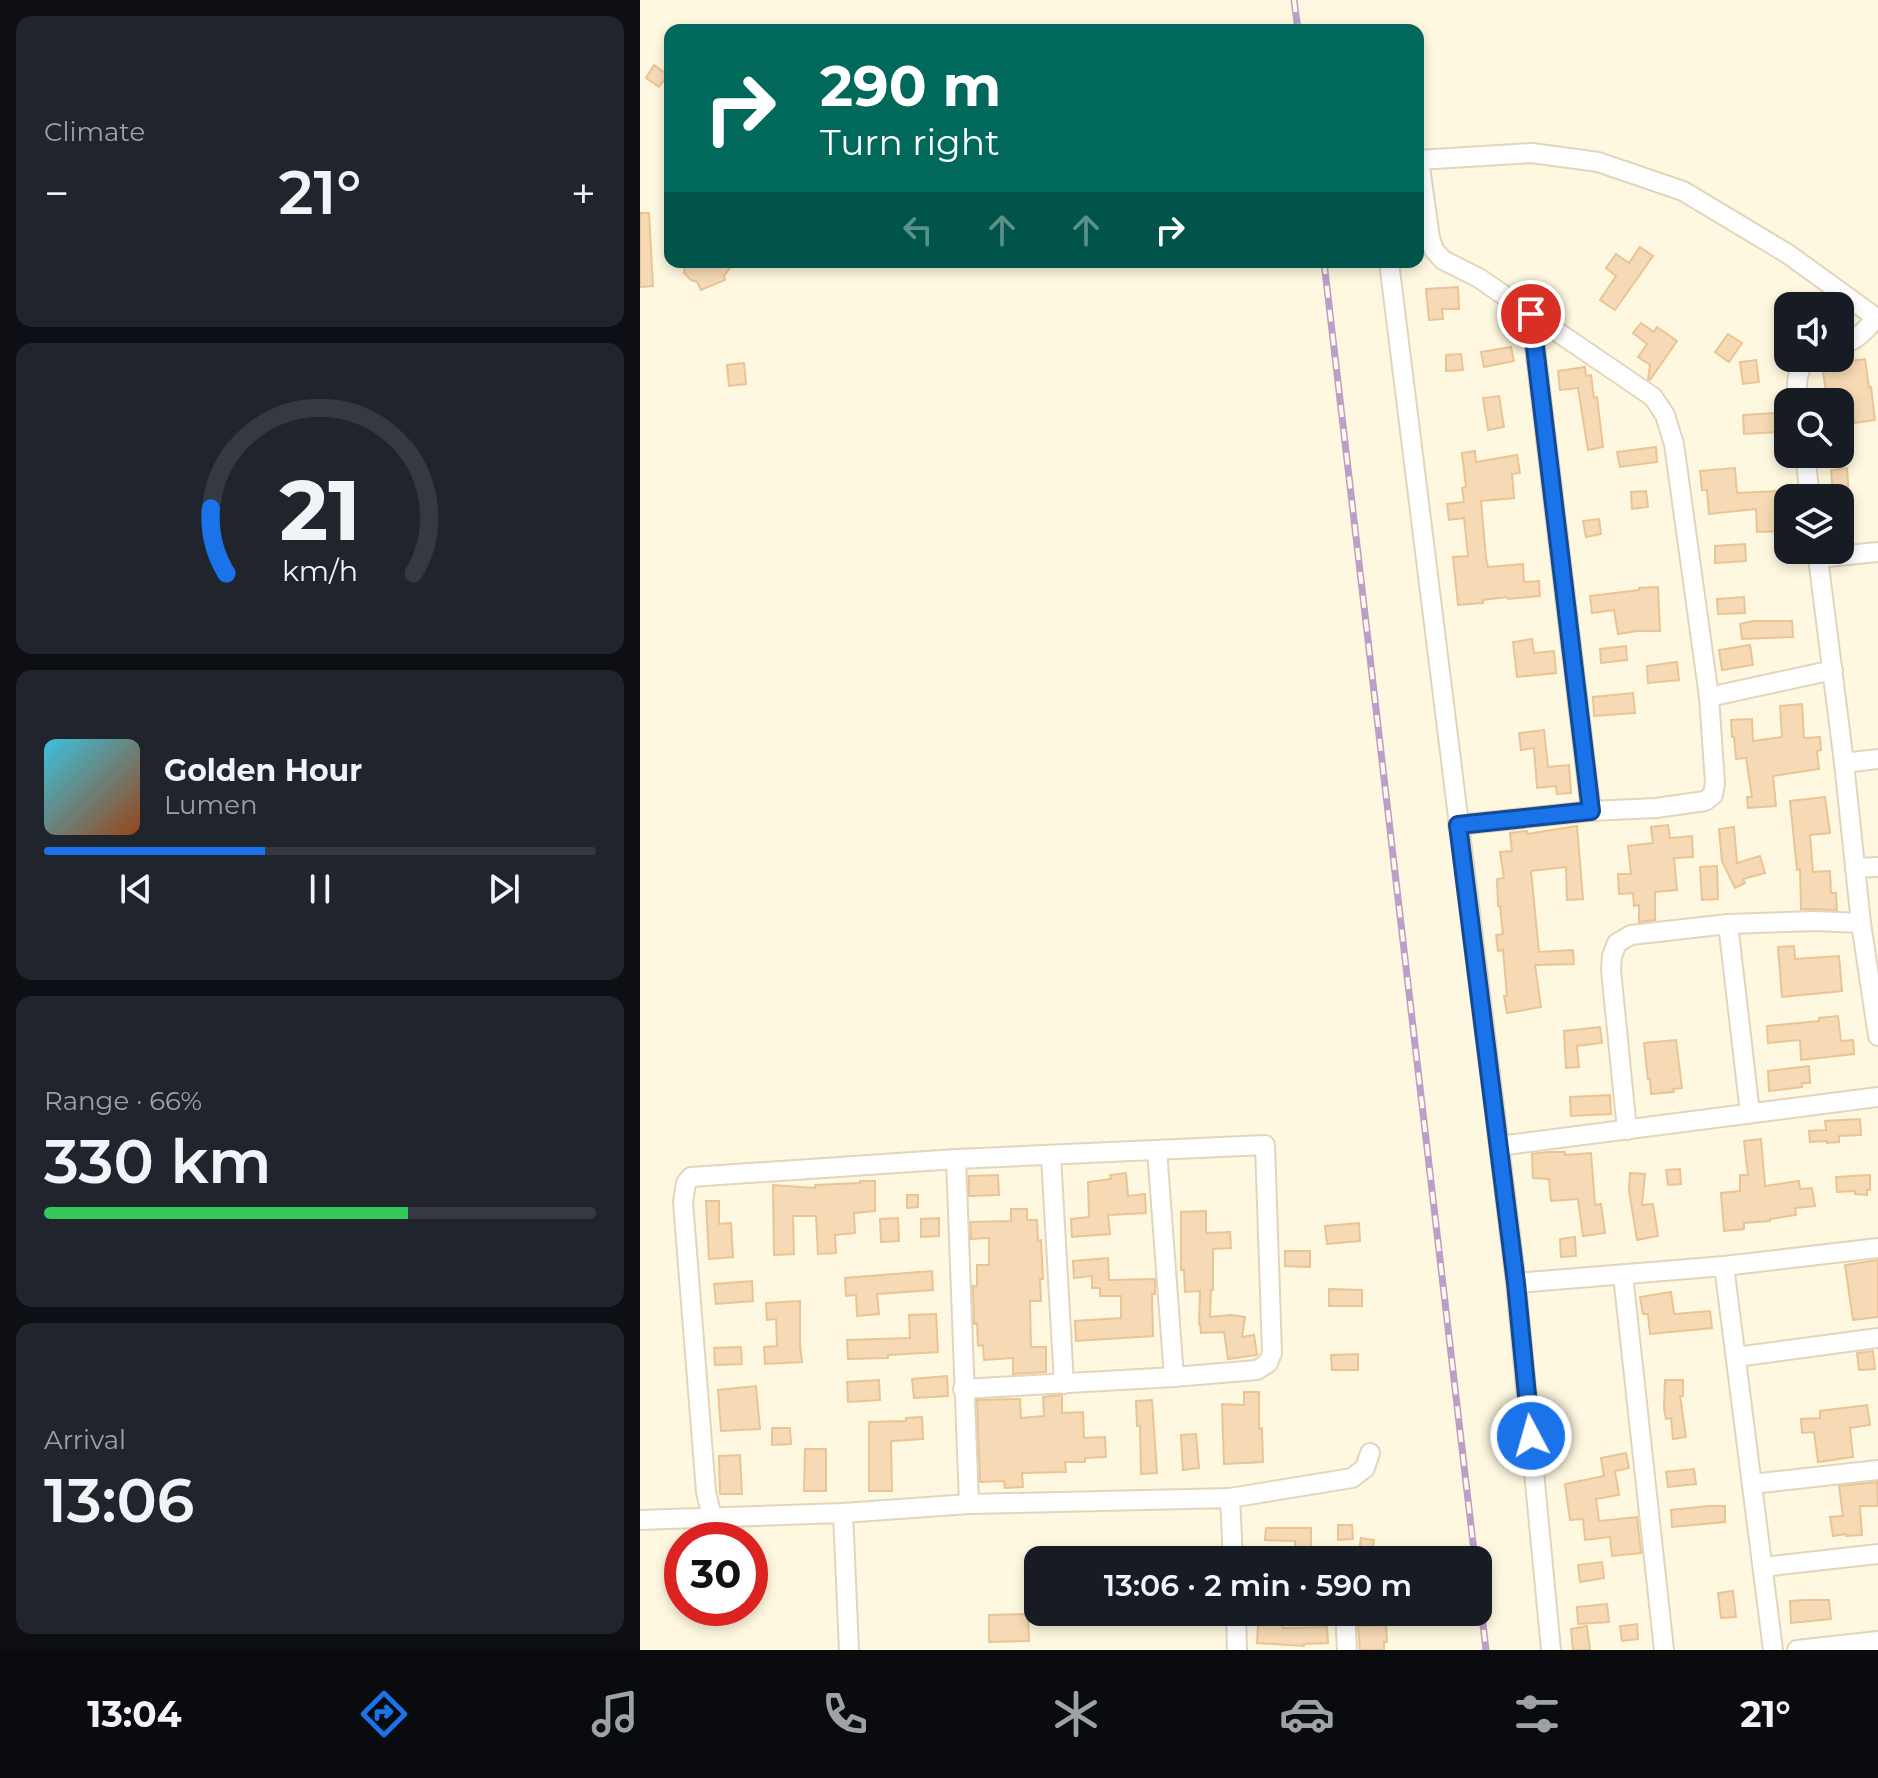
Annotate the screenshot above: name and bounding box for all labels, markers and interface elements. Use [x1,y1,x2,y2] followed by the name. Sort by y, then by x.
[820,52,1001,120] text: 290 m
[688,56,792,160] icon: right
[44,116,145,148] text: Climate
[820,120,1000,164] text: Turn right
[279,156,361,229] text: 21°
[44,166,69,220] text: −
[571,166,596,220] text: +
[896,208,940,252] icon: left
[980,208,1024,252] icon: ahead
[1064,208,1108,252] icon: ahead
[1148,208,1192,252] icon: right
[1497,280,1565,348] pin
[1509,292,1553,336] icon: arrive
[1774,292,1854,564] map controls
[1774,292,1854,372] button: sound
[1774,388,1854,468] button: search
[279,459,361,561] text: 21
[1774,484,1854,564] button: layers
[282,553,358,588] text: km/h
[164,752,362,789] text: Golden Hour
[164,789,257,821] text: Lumen
[114,867,158,911] icon: previous
[298,867,342,911] icon: pause
[482,867,526,911] icon: next
[44,1085,202,1117] text: Range · 66%
[44,1125,271,1198] text: 330 km
[1489,1394,1573,1478] position arrow
[44,1424,126,1456] text: Arrival
[44,1464,194,1537] text: 13:06
[664,1522,768,1626] speed limit sign: 30
[1104,1567,1412,1604] text: 13:06 · 2 min · 590 m
[356,1686,412,1742] icon: directions
[587,1686,643,1742] icon: music
[817,1686,873,1742] icon: phone
[1048,1686,1104,1742] icon: climate
[1279,1686,1335,1742] icon: car
[1509,1686,1565,1742] icon: filters
[87,1692,181,1736] text: 13:04
[1740,1692,1791,1736] text: 21°

